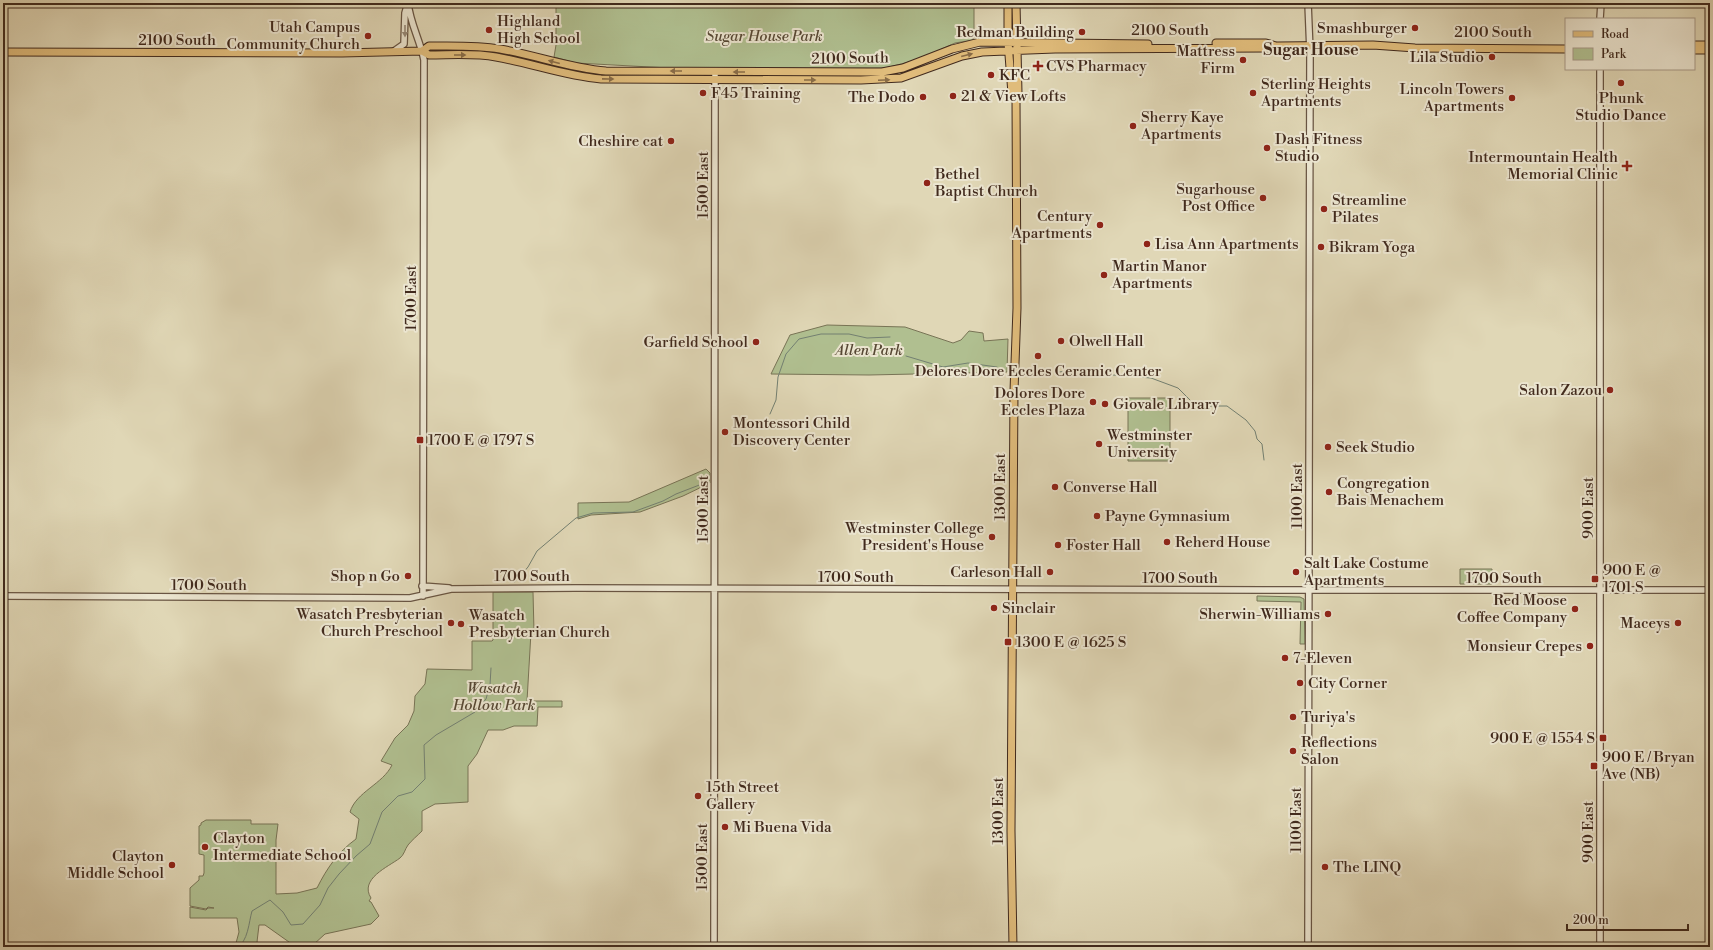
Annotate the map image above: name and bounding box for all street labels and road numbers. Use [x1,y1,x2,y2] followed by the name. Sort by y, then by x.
[1131,21,1209,40] street label: 2100 South
[1454,23,1532,42] street label: 2100 South
[138,31,216,50] street label: 2100 South
[811,48,889,69] street label: 2100 South
[694,150,713,219] street label: 1500 East
[402,264,421,331] street label: 1700 East
[991,452,1010,521] street label: 1300 East
[1288,462,1307,529] street label: 1100 East
[694,474,713,543] street label: 1500 East
[1579,476,1598,539] street label: 900 East
[494,567,570,586] street label: 1700 South
[818,568,894,587] street label: 1700 South
[1142,569,1218,588] street label: 1700 South
[1466,569,1542,588] street label: 1700 South
[171,576,247,595] street label: 1700 South
[989,776,1008,845] street label: 1300 East
[1287,786,1306,853] street label: 1100 East
[1579,800,1598,863] street label: 900 East
[693,822,712,891] street label: 1500 East

